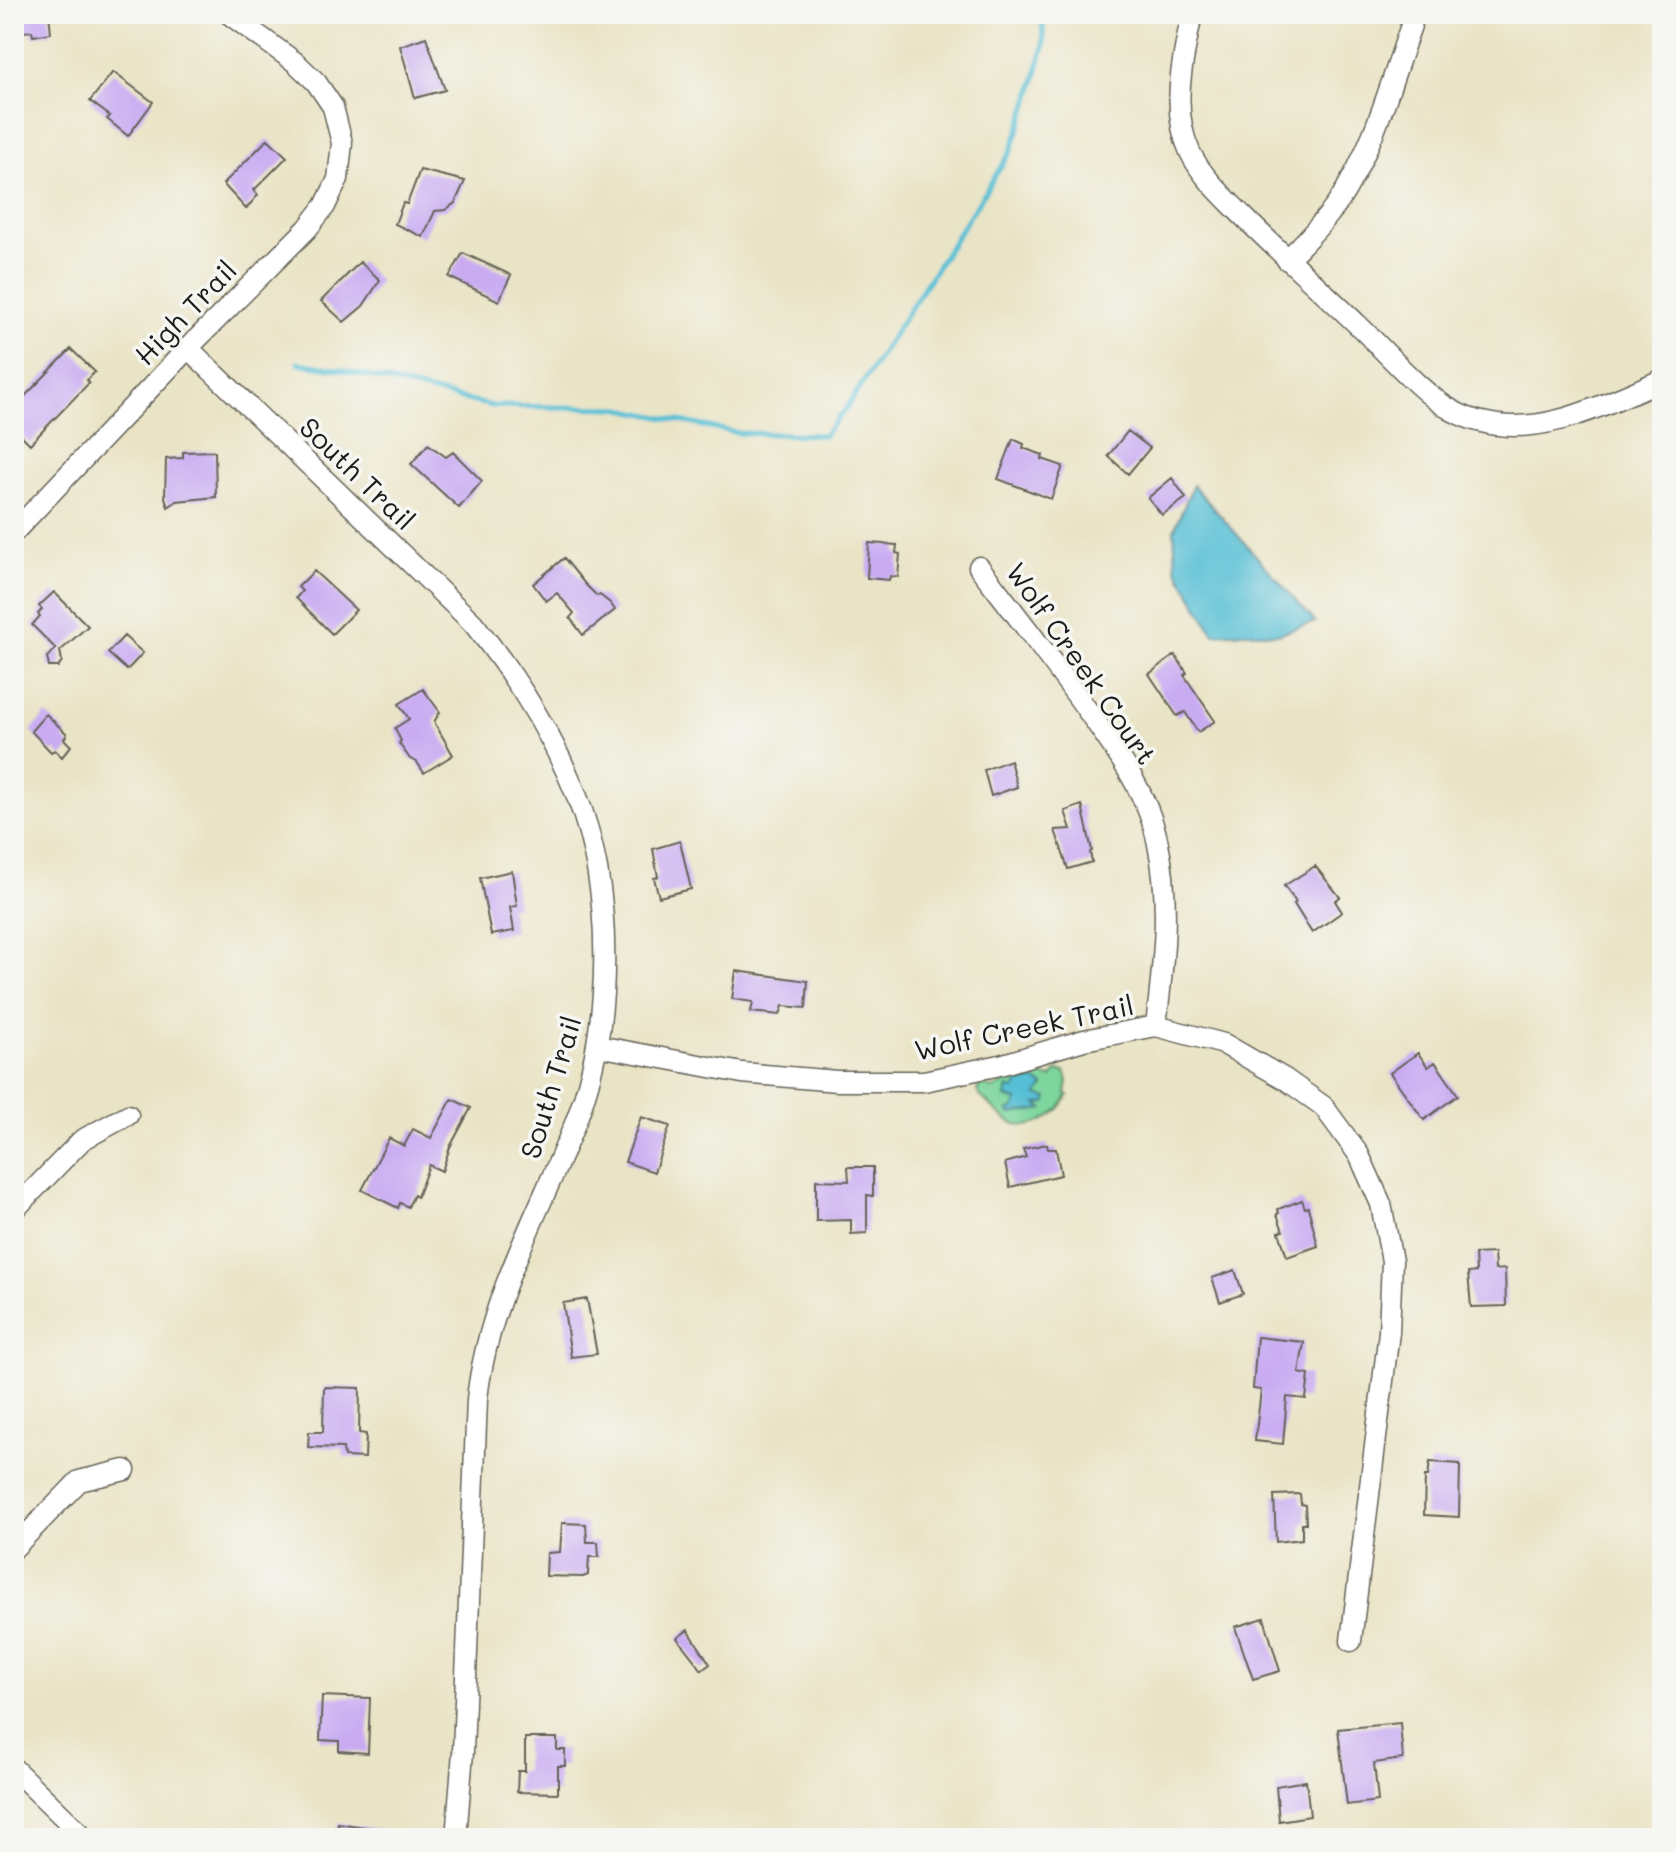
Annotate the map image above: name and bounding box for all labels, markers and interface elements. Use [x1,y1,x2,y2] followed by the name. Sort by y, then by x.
[126,252,244,372] street label: High Trail
[292,409,424,537] street label: South Trail
[999,555,1165,771] street label: Wolf Creek Court
[911,986,1137,1068] street label: Wolf Creek Trail
[511,1011,589,1163] street label: South Trail

